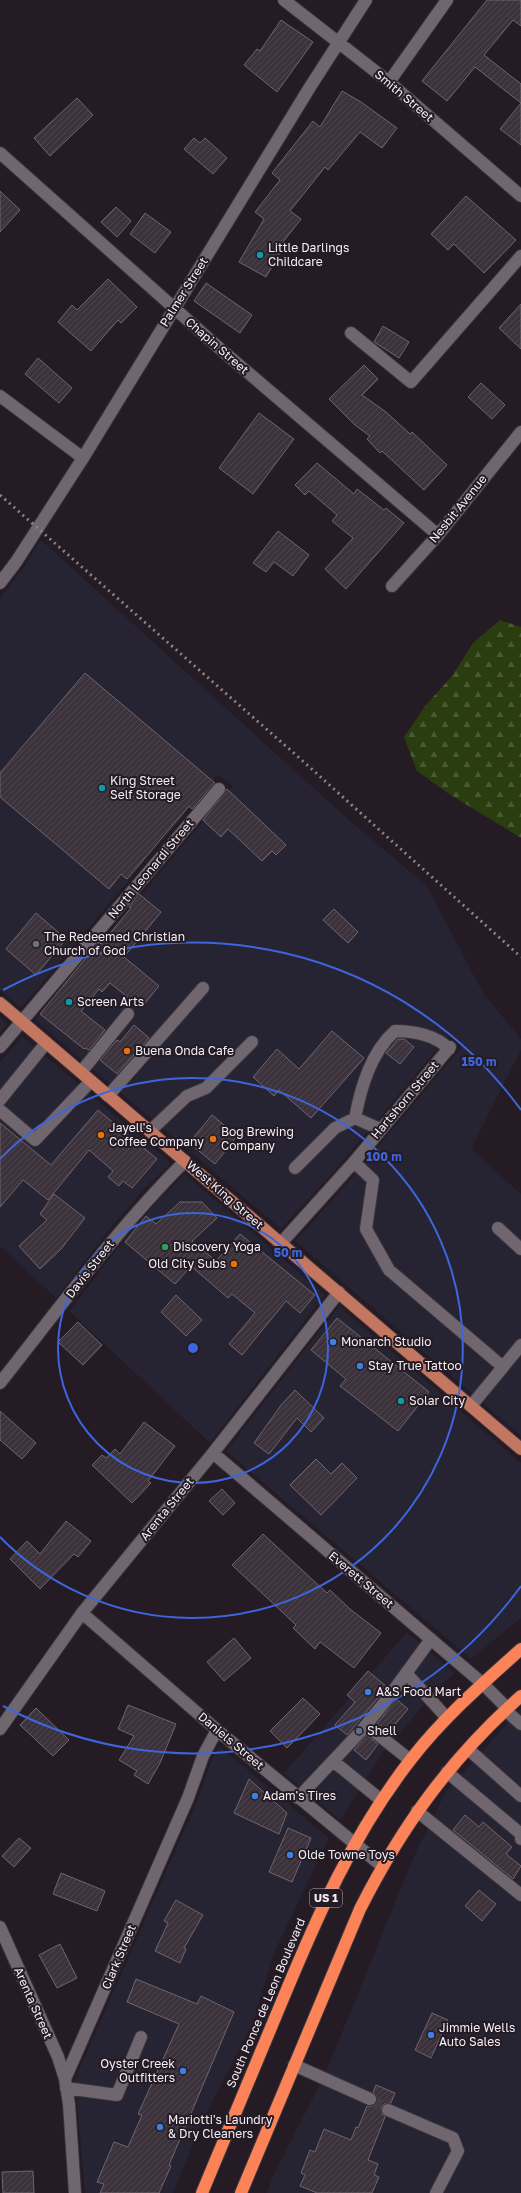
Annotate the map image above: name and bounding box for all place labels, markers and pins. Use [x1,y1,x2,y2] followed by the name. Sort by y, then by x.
[268,240,349,269] place label: Little Darlings Childcare
[255,250,265,260] marker: Little Darlings Childcare
[110,773,181,802] place label: King Street Self Storage
[97,783,107,793] marker: King Street Self Storage
[44,929,185,958] place label: The Redeemed Christian Church of God
[31,939,41,949] marker: The Redeemed Christian Church of God
[77,994,144,1009] place label: Screen Arts
[64,997,74,1007] marker: Screen Arts
[135,1043,234,1058] place label: Buena Onda Cafe
[122,1046,132,1056] marker: Buena Onda Cafe
[109,1120,204,1149] place label: Jayell's Coffee Company
[221,1124,294,1153] place label: Bog Brewing Company
[96,1130,106,1140] marker: Jayell's Coffee Company
[208,1134,218,1144] marker: Bog Brewing Company
[173,1239,261,1254] place label: Discovery Yoga
[160,1242,170,1252] marker: Discovery Yoga
[148,1256,226,1271] place label: Old City Subs
[229,1259,239,1269] marker: Old City Subs
[341,1334,431,1349] place label: Monarch Studio
[328,1337,338,1347] marker: Monarch Studio
[186,1341,200,1355] centre of rings
[368,1358,462,1373] place label: Stay True Tattoo
[355,1361,365,1371] marker: Stay True Tattoo
[409,1393,466,1408] place label: Solar City
[396,1396,406,1406] marker: Solar City
[376,1684,462,1699] place label: A&S Food Mart
[363,1687,373,1697] marker: A&S Food Mart
[367,1723,397,1738] place label: Shell
[354,1726,364,1736] marker: Shell
[263,1788,336,1803] place label: Adam's Tires
[250,1791,260,1801] marker: Adam's Tires
[298,1847,395,1862] place label: Olde Towne Toys
[285,1850,295,1860] marker: Olde Towne Toys
[439,2020,515,2049] place label: Jimmie Wells Auto Sales
[426,2030,436,2040] marker: Jimmie Wells Auto Sales
[100,2056,175,2085] place label: Oyster Creek Outfitters
[178,2066,188,2076] marker: Oyster Creek Outfitters
[168,2112,273,2141] place label: Mariotti's Laundry & Dry Cleaners
[155,2122,165,2132] marker: Mariotti's Laundry & Dry Cleaners

